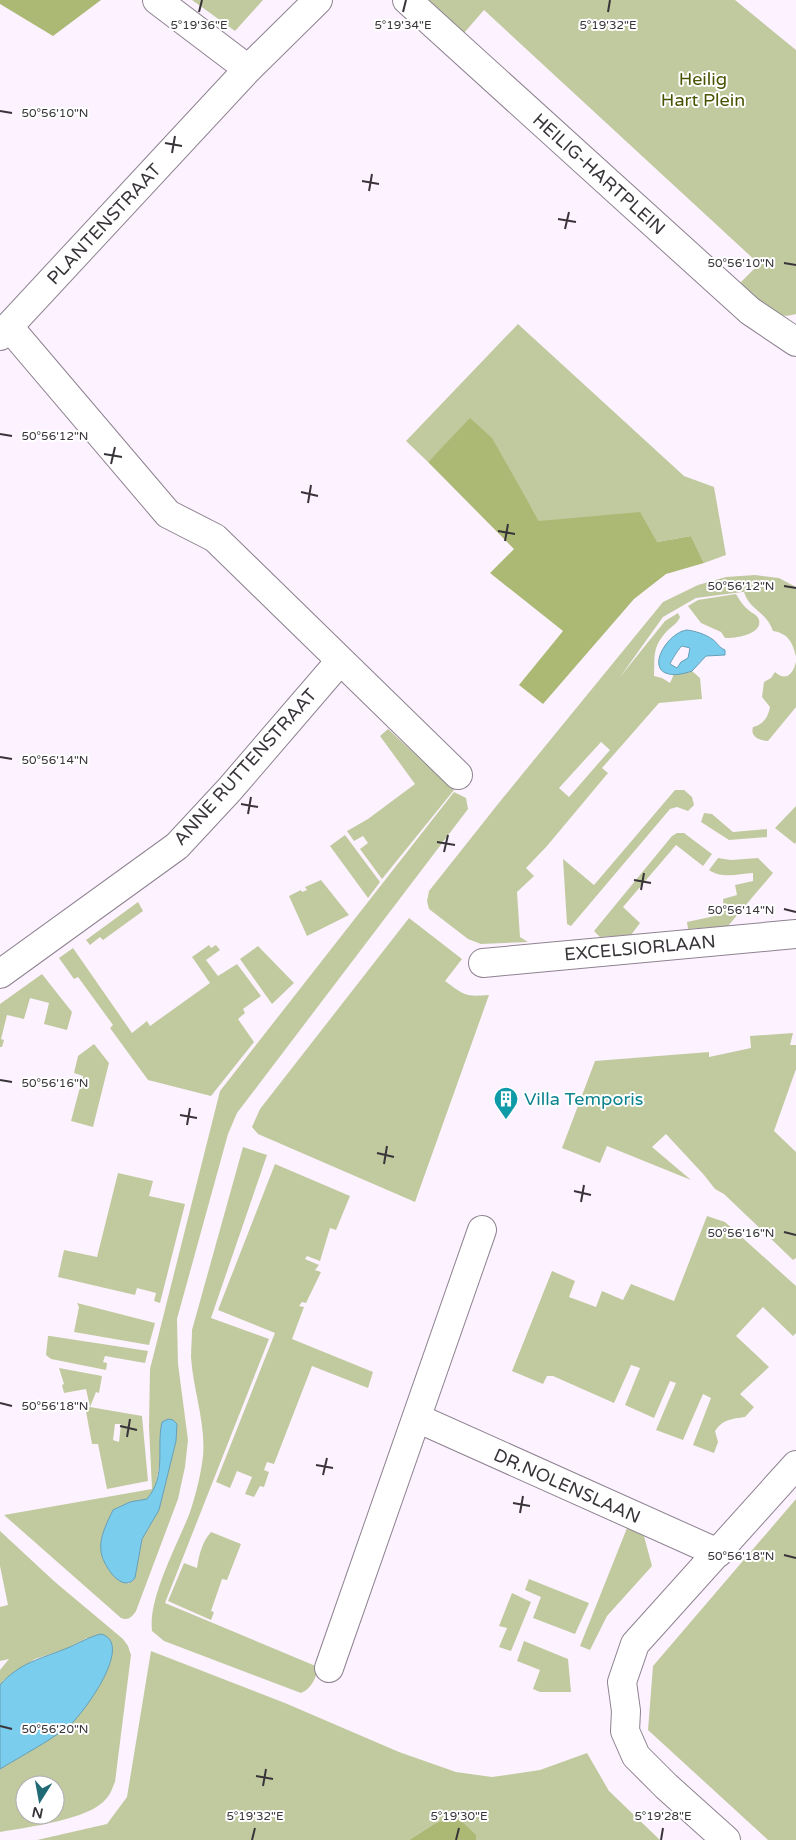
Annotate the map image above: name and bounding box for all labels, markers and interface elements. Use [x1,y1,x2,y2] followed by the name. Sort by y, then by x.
[170,18,228,32] text: 5°19'36"E
[374,18,432,32] text: 5°19'34"E
[579,18,637,32] text: 5°19'32"E
[661,68,745,111] park label: Heilig Hart Plein
[22,106,89,120] text: 50°56'10"N
[528,109,670,239] street label: HEILIG-HARTPLEIN
[42,159,166,289] street label: PLANTENSTRAAT
[708,256,775,270] text: 50°56'10"N
[22,429,89,443] text: 50°56'12"N
[708,579,775,593] text: 50°56'12"N
[169,684,321,850] street label: ANNE RUTTENSTRAAT
[22,753,89,767] text: 50°56'14"N
[708,903,775,917] text: 50°56'14"N
[563,930,717,966] street label: EXCELSIORLAAN
[22,1076,89,1090] text: 50°56'16"N
[493,1086,519,1120] building icon: Villa Temporis
[524,1088,643,1110] place label: Villa Temporis
[708,1226,775,1240] text: 50°56'16"N
[22,1399,89,1413] text: 50°56'18"N
[490,1444,644,1528] street label: DR.NOLENSLAAN
[708,1549,775,1563] text: 50°56'18"N
[22,1722,89,1736] text: 50°56'20"N
[15,1775,65,1825] north arrow
[30,1803,45,1822] text: N
[226,1809,284,1823] text: 5°19'32"E
[430,1809,488,1823] text: 5°19'30"E
[634,1809,692,1823] text: 5°19'28"E

